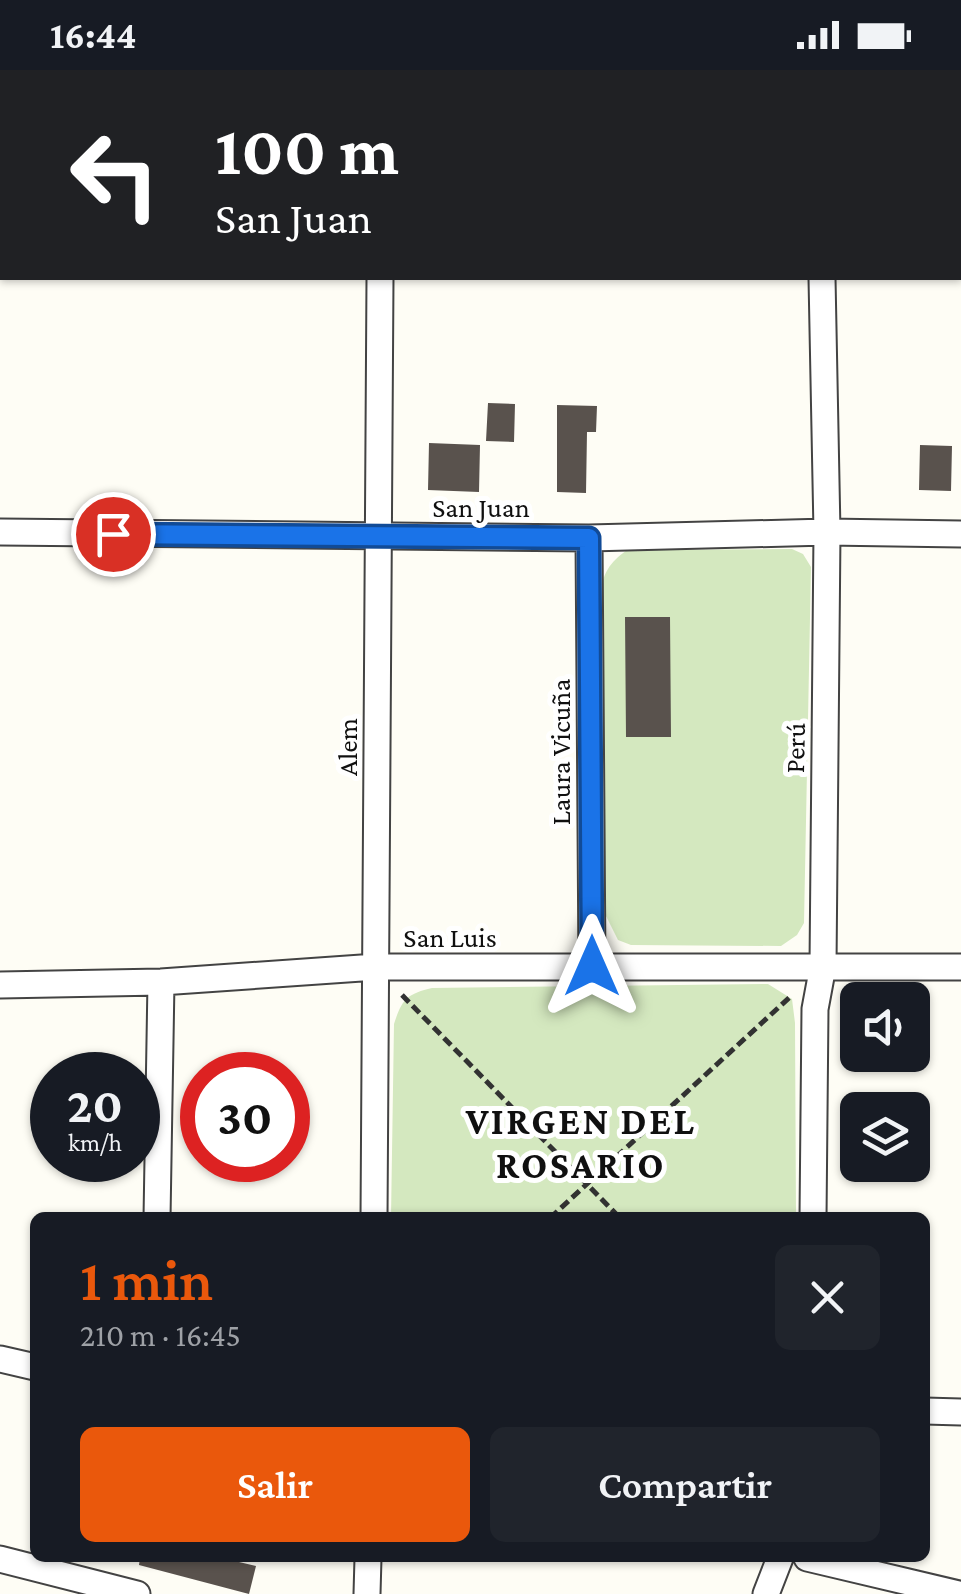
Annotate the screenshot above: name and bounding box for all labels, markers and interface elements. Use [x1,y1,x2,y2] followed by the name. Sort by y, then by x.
[50,14,137,56] text: 16:44
[50,110,180,240] icon: left
[215,111,399,189] text: 100 m
[215,193,372,243] text: San Juan
[71,492,156,577] pin
[432,492,530,523] street label: San Juan
[86,507,141,562] icon: arrive
[545,679,576,825] street label: Laura Vicuña
[332,718,363,776] street label: Alem
[779,722,811,774] street label: Perú
[540,914,644,1018] position arrow
[403,922,497,953] street label: San Luis
[840,982,930,1182] map controls
[840,982,930,1072] button: sound
[180,1052,310,1182] speed limit sign: 30
[67,1077,123,1133] text: 20
[840,1092,930,1182] button: layers
[465,1100,696,1186] district label: VIRGEN DEL ROSARIO
[68,1129,122,1156] text: km/h
[775,1245,880,1350] button: close
[80,1246,213,1313] text: 1 min
[80,1317,241,1353] text: 210 m · 16:45
[80,1427,470,1542] button: Salir
[490,1427,880,1542] button: Compartir

